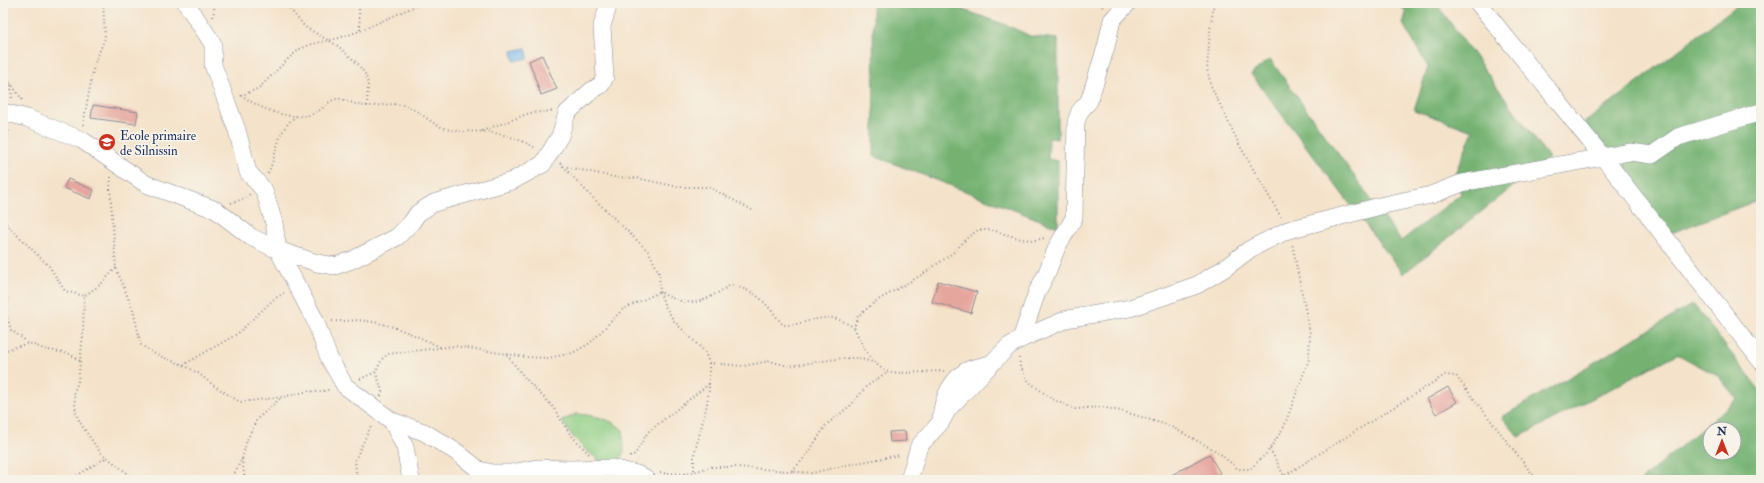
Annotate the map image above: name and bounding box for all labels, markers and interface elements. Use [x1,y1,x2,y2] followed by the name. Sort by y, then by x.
[120,128,197,159] place label: Ecole primaire de Silnissin
[97,132,117,152] school or university icon: Ecole primaire de Silnissin
[1702,421,1742,461] north arrow
[1716,425,1728,438] text: N

